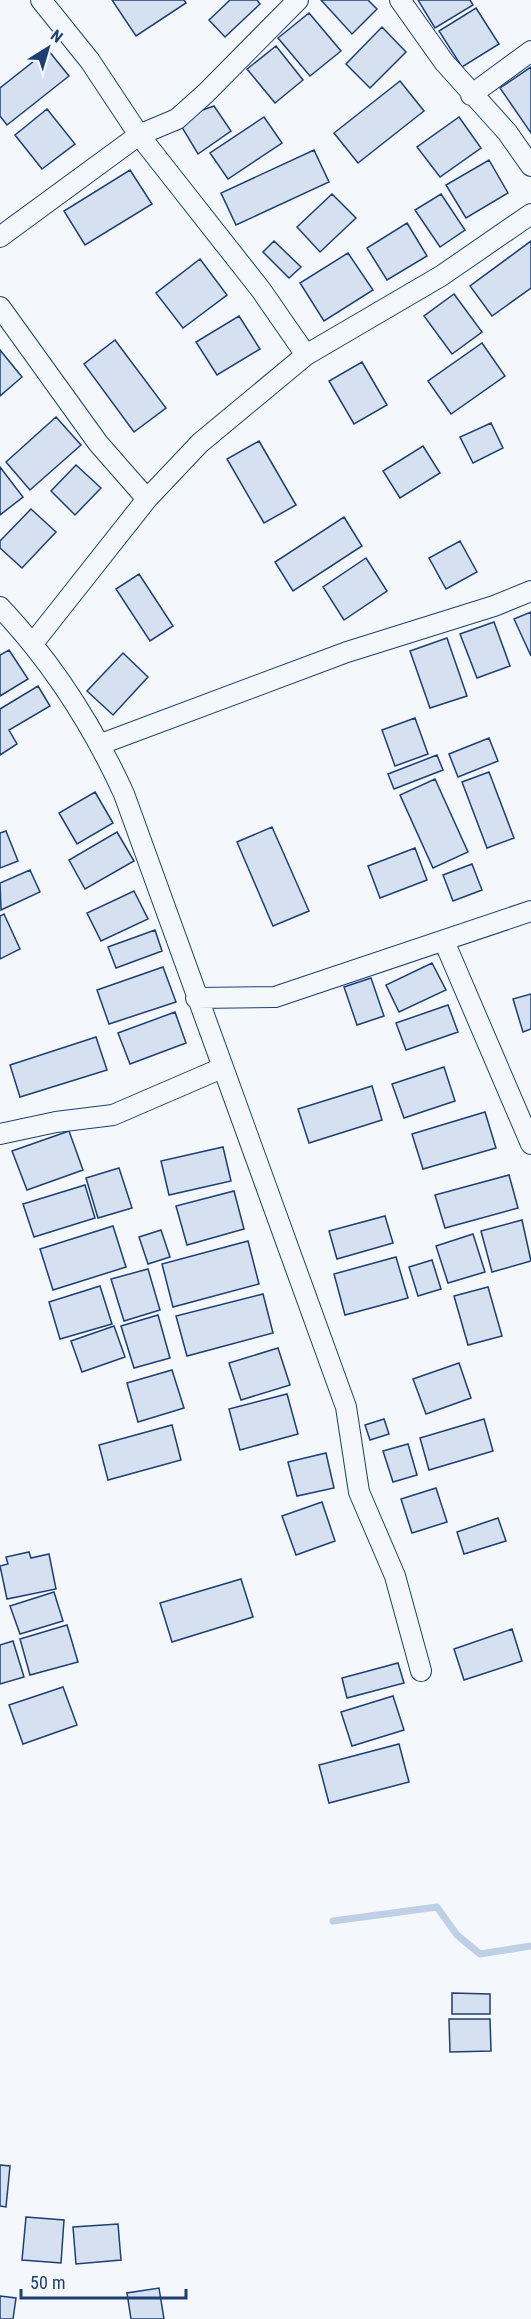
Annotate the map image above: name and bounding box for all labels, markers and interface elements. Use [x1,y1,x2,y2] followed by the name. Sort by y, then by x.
[18,18,78,78] north arrow
[47,26,66,47] text: N
[21,2262,186,2300] scale bar
[30,2272,65,2293] text: 50 m

